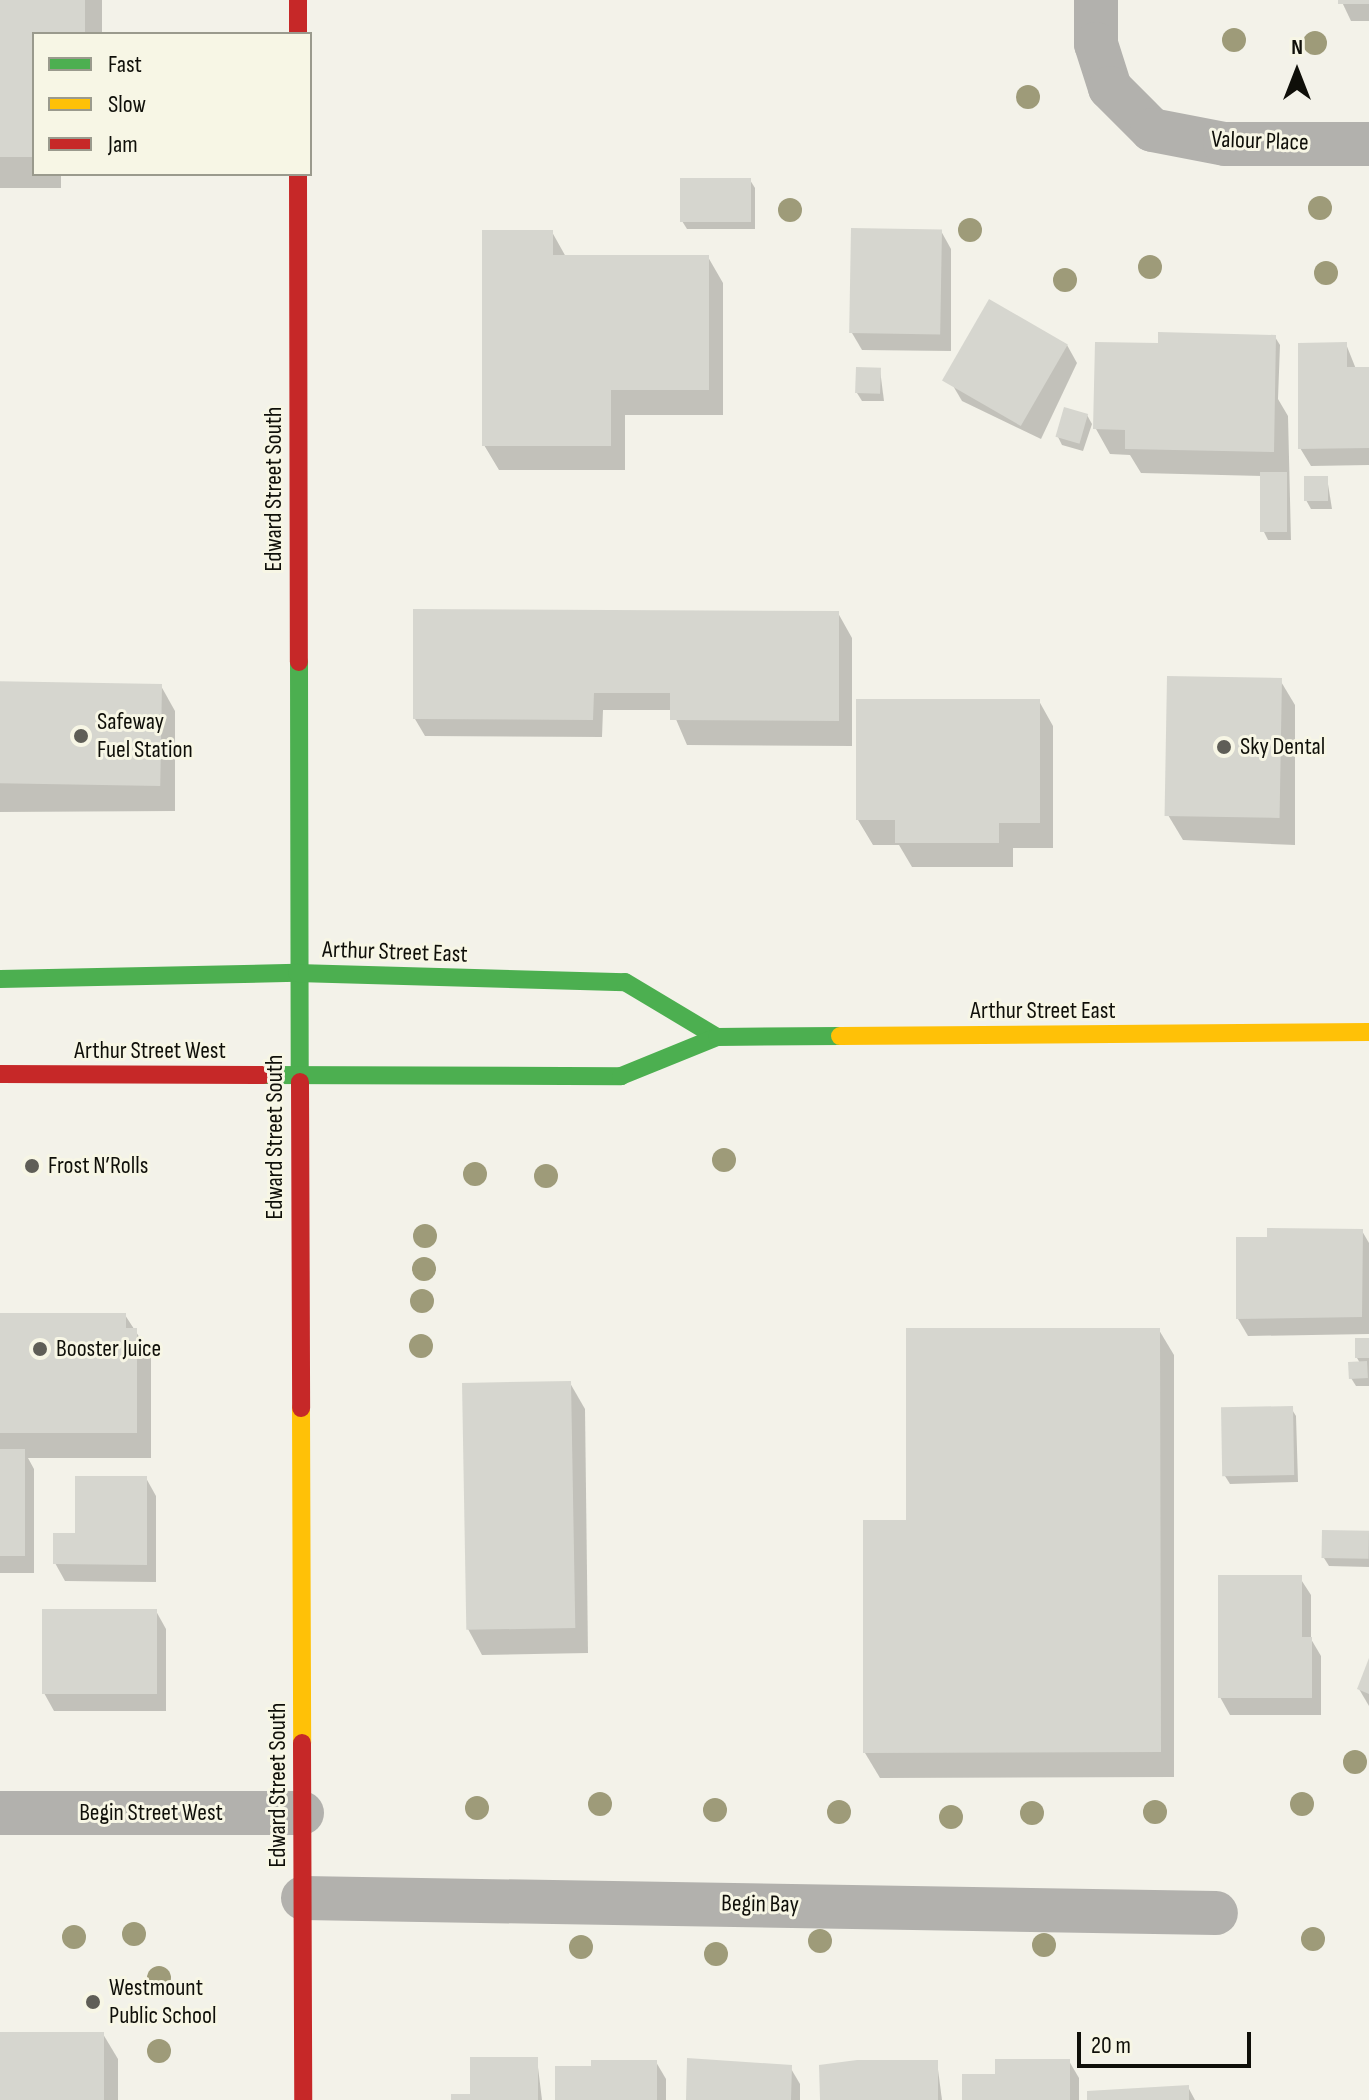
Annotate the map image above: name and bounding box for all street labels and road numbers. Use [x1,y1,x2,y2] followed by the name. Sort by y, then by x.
[1211,125,1309,157] street label: Valour Place
[260,407,288,571] street label: Edward Street South
[322,935,468,969] street label: Arthur Street East
[970,997,1116,1025] street label: Arthur Street East
[74,1037,226,1065] street label: Arthur Street West
[261,1055,289,1219] street label: Edward Street South
[264,1703,292,1867] street label: Edward Street South
[79,1799,223,1827] street label: Begin Street West
[721,1889,799,1919] street label: Begin Bay

